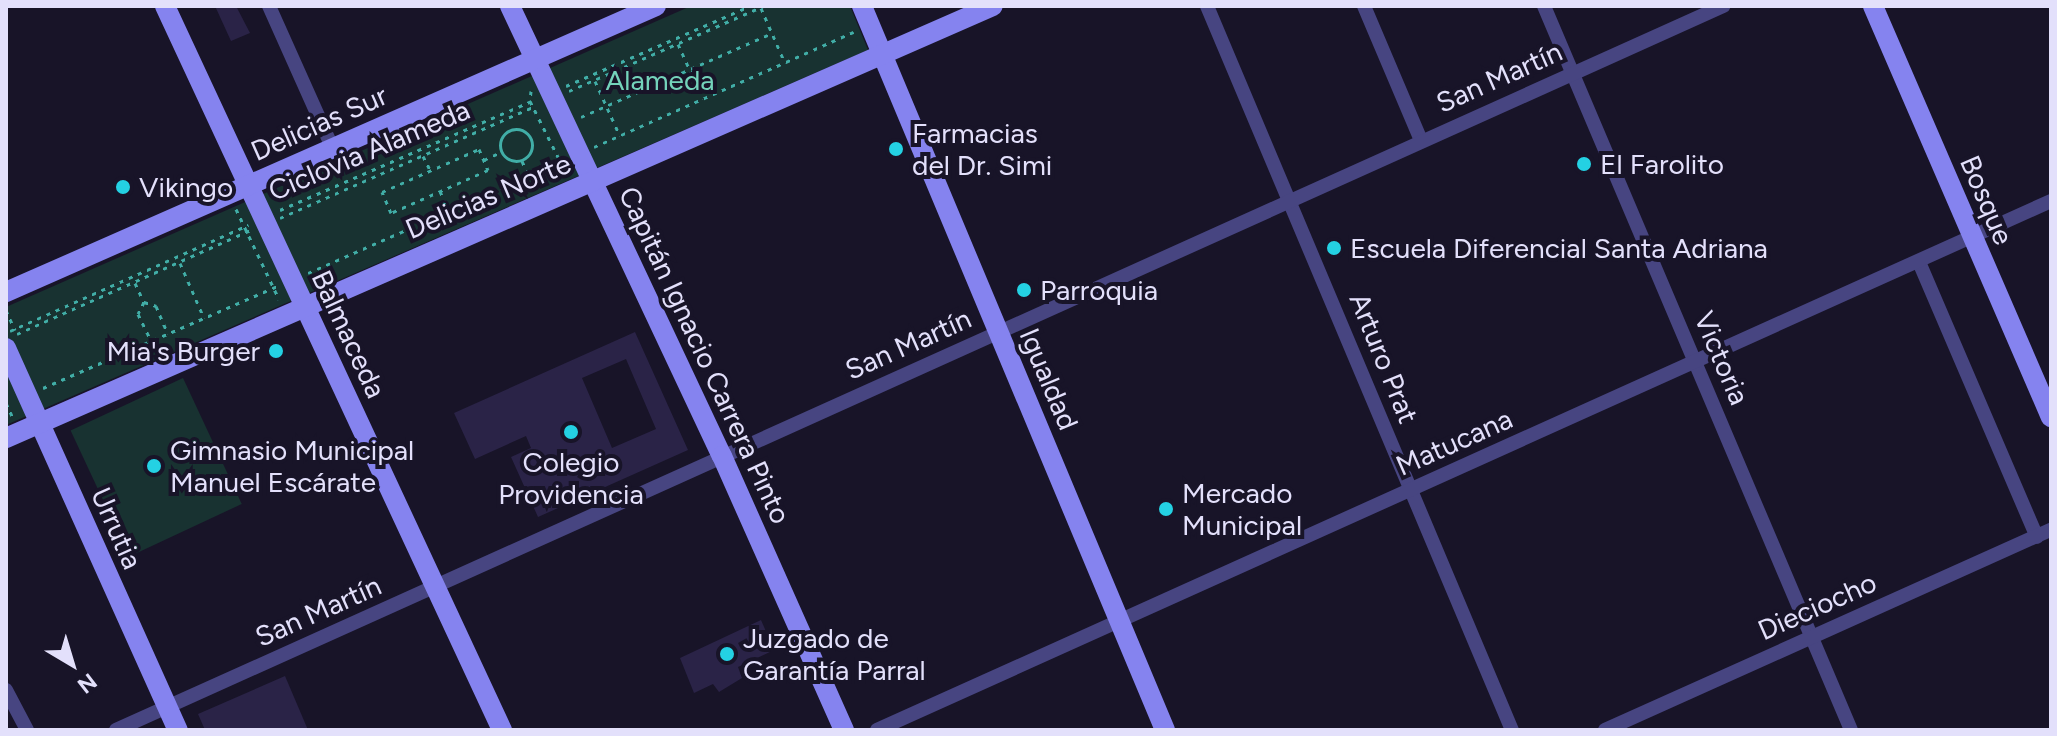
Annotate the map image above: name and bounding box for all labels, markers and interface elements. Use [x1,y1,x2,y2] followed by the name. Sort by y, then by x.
[1431,34,1567,120] street label: San Martín
[605,63,715,97] park label: Alameda
[246,78,392,168] street label: Delicias Sur
[263,92,475,208] street label: Ciclovia Alameda
[912,116,1052,182] place label: Farmacias del Dr. Simi
[887,140,905,158] marker: Farmacias del Dr. Simi
[400,146,576,246] street label: Delicias Norte
[1600,147,1724,181] place label: El Farolito
[1953,150,2021,250] street label: Bosque
[1575,155,1593,173] marker: El Farolito
[139,170,233,204] place label: Vikingo
[114,178,132,196] marker: Vikingo
[612,181,798,529] street label: Capitán Ignacio Carrera Pinto
[1350,231,1768,265] place label: Escuela Diferencial Santa Adriana
[1325,239,1343,257] marker: Escuela Diferencial Santa Adriana
[305,265,393,403] street label: Balmaceda
[1040,273,1158,307] place label: Parroquia
[1015,281,1033,299] marker: Parroquia
[1343,288,1425,428] street label: Arturo Prat
[840,301,976,387] street label: San Martín
[1687,306,1757,410] street label: Victoria
[1013,323,1085,435] street label: Igualdad
[107,334,260,368] place label: Mia's Burger
[267,342,285,360] marker: Mia's Burger
[1391,402,1517,482] street label: Matucana
[562,423,580,441] marker: Colegio Providencia
[170,433,414,499] place label: Gimnasio Municipal Manuel Escárate
[498,445,644,511] place label: Colegio Providencia
[145,457,163,475] marker: Gimnasio Municipal Manuel Escárate
[1182,476,1302,542] place label: Mercado Municipal
[84,482,150,574] street label: Urrutia
[1157,500,1175,518] marker: Mercado Municipal
[1753,565,1881,647] street label: Dieciocho
[250,568,386,654] street label: San Martín
[743,621,926,687] place label: Juzgado de Garantía Parral
[32,624,112,704] north arrow
[718,645,736,663] marker: Juzgado de Garantía Parral
[72,667,102,699] text: N

